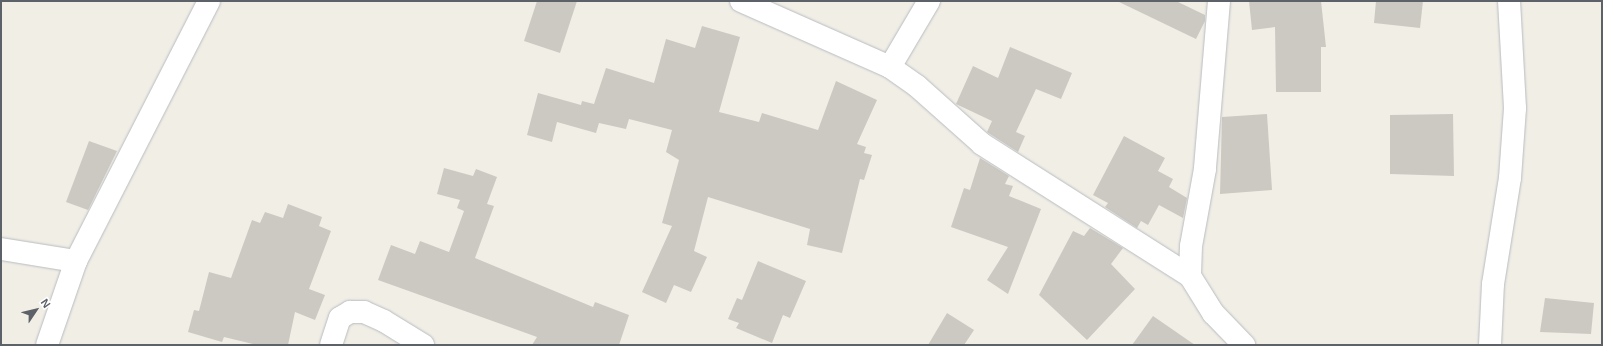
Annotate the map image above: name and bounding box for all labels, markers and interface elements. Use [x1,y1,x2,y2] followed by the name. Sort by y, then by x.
[16,290,56,330] north arrow
[39,296,53,310] text: N

